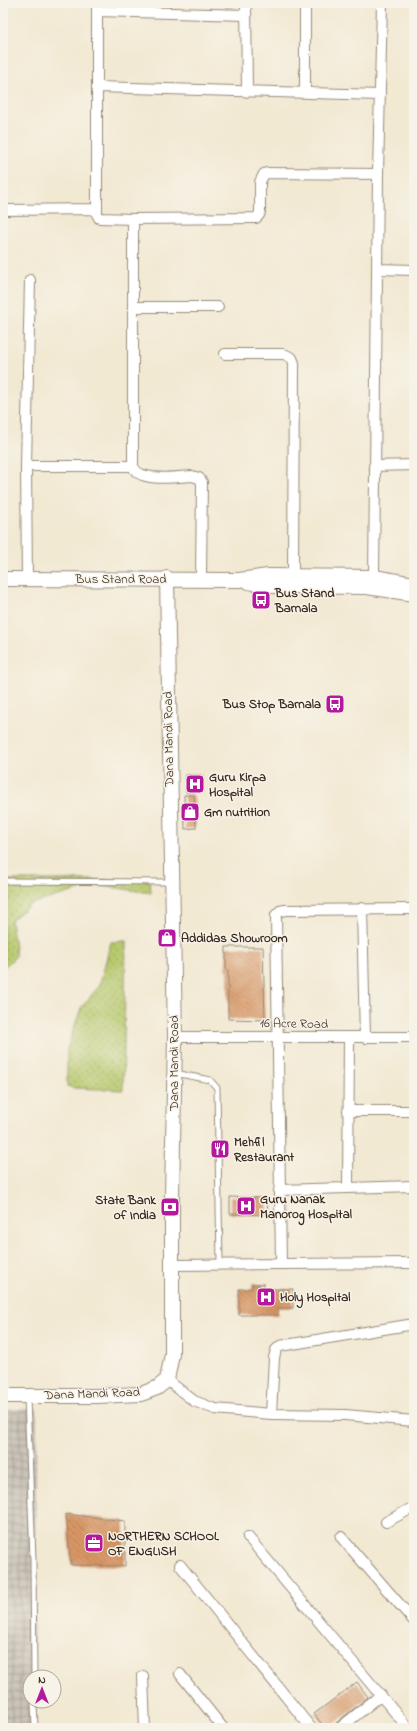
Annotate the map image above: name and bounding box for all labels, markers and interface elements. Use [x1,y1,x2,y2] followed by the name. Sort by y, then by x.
[75,570,167,589] street label: Bus Stand Road
[274,584,335,618] place label: Bus Stand Barnala
[250,589,272,611] bus stop icon: Bus Stand Barnala
[159,690,179,788] street label: Dana Mandi Road
[324,693,346,715] bus stop icon: Bus Stop Barnala
[222,695,321,714] place label: Bus Stop Barnala
[209,768,266,802] place label: Guru Kirpa Hospital
[184,773,206,795] hospital icon: Guru Kirpa Hospital
[179,801,201,823] shop icon: Gm nutrition
[204,803,271,822] place label: Gm nutrition
[156,927,178,949] shop icon: Addidas Showroom
[181,929,288,948] place label: Addidas Showroom
[165,1014,184,1112] street label: Dana Mandi Road
[260,1014,329,1034] street label: 16 Acre Road
[233,1133,295,1167] place label: Mehfil Restaurant
[209,1138,231,1160] restaurant icon: Mehfil Restaurant
[260,1190,352,1226] place label: Guru Nanak Manorog Hospital
[95,1191,156,1225] place label: State Bank of India
[235,1195,257,1217] hospital icon: Guru Nanak Manorog Hospital
[159,1196,181,1218] bank icon: State Bank of India
[255,1286,277,1308] hospital icon: Holy Hospital
[280,1288,351,1309] place label: Holy Hospital
[43,1383,141,1405] street label: Dana Mandi Road
[108,1527,220,1561] place label: NORTHERN SCHOOL OF ENGLISH
[83,1532,105,1554] office icon: NORTHERN SCHOOL OF ENGLISH
[22,1669,62,1709] north arrow
[38,1672,46,1688] text: N

